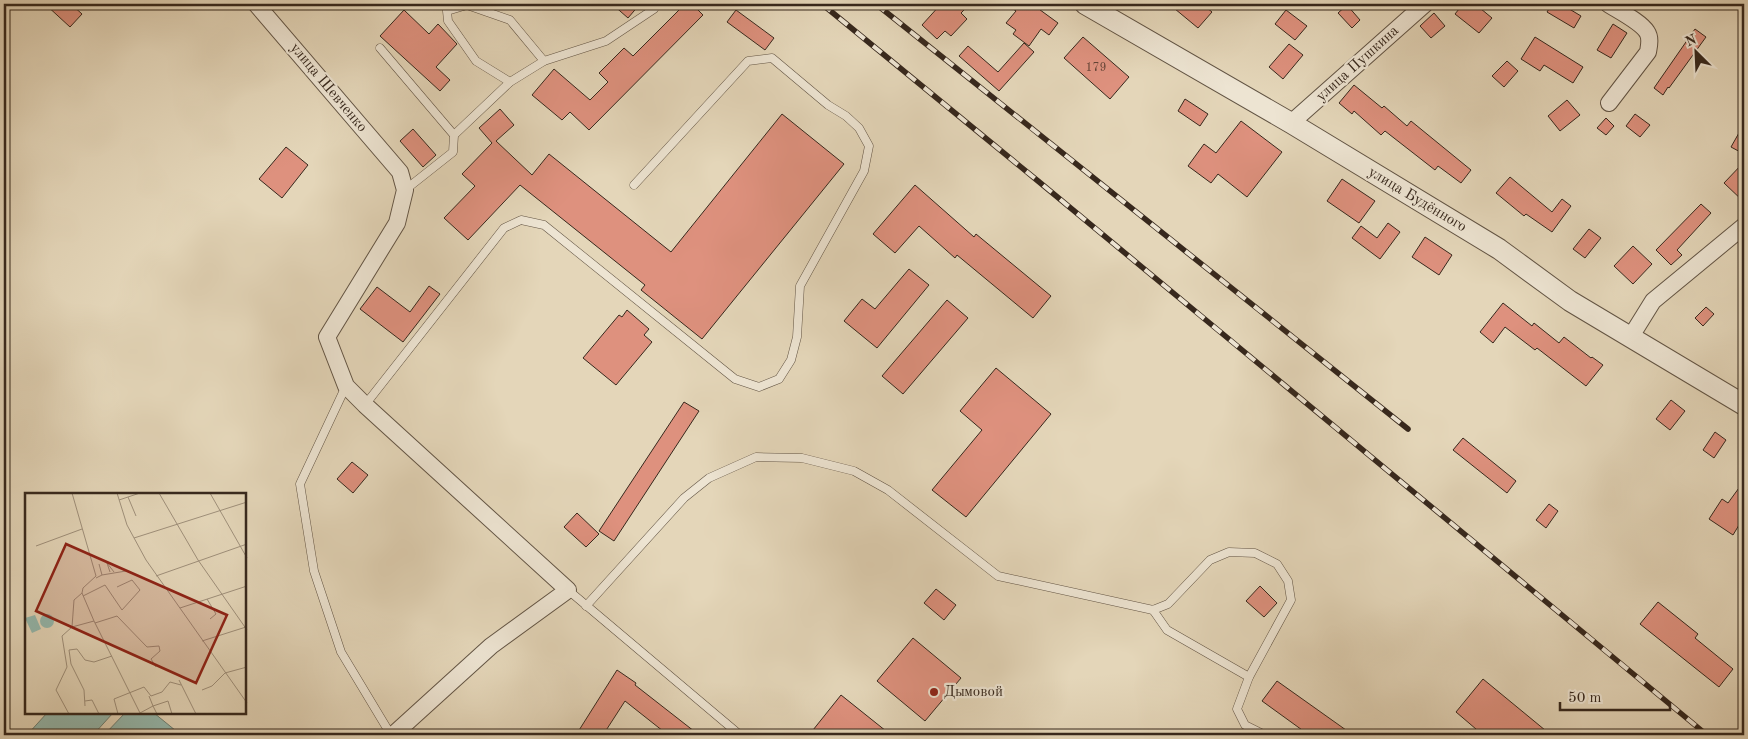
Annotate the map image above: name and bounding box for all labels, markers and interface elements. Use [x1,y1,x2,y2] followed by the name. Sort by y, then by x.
[1314,23,1402,105] street label: улица Пушкина
[1670,28,1720,78] north arrow
[1683,32,1699,50] text: N
[287,41,369,135] street label: улица Шевченко
[1086,62,1106,74] house number: 179
[1365,165,1469,235] street label: улица Будённого
[25,493,246,714] inset map
[1560,679,1670,711] scale bar
[944,685,1003,700] place label: Дымовой
[928,686,940,698] marker: Дымовой
[1568,691,1602,706] text: 50 m

